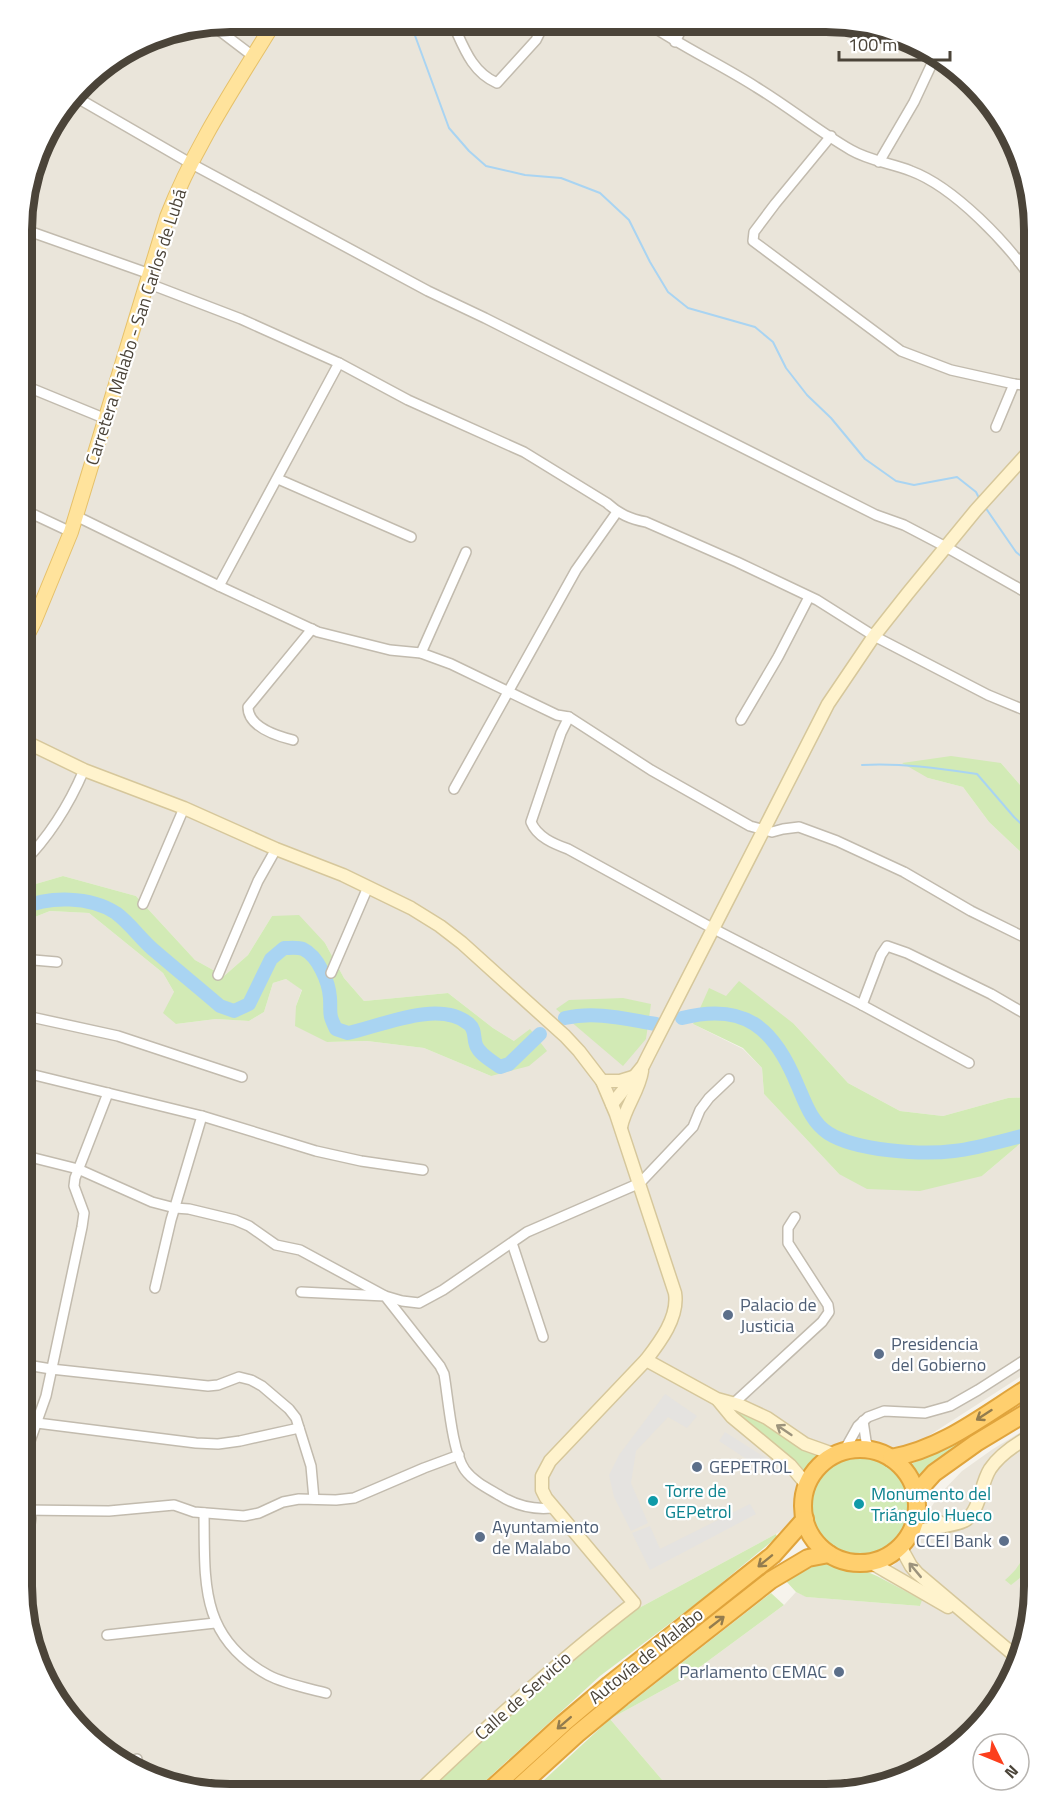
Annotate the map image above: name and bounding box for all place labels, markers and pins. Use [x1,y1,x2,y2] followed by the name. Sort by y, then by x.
[740,1291,817,1339] place label: Palacio de Justicia
[721,1308,735,1322] marker: Palacio de Justicia
[891,1330,986,1378] place label: Presidencia del Gobierno
[872,1347,886,1361] marker: Presidencia del Gobierno
[709,1453,792,1480] place label: GEPETROL
[690,1460,704,1474] marker: GEPETROL
[665,1477,732,1525] place label: Torre de GEPetrol
[871,1480,992,1528] place label: Monumento del Triángulo Hueco
[646,1494,660,1508] marker: Torre de GEPetrol
[852,1497,866,1511] marker: Monumento del Triángulo Hueco
[492,1513,599,1561] place label: Ayuntamiento de Malabo
[916,1527,992,1554] place label: CCEI Bank
[473,1530,487,1544] marker: Ayuntamiento de Malabo
[997,1534,1011,1548] marker: CCEI Bank
[679,1658,827,1685] place label: Parlamento CEMAC
[832,1665,846,1679] marker: Parlamento CEMAC

